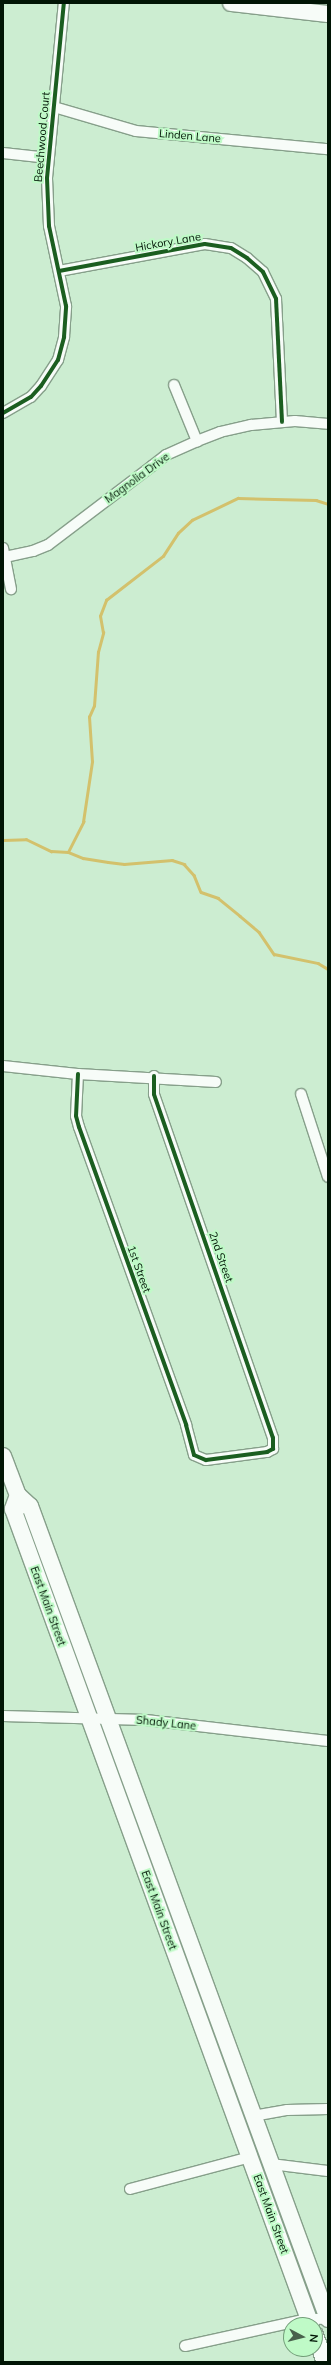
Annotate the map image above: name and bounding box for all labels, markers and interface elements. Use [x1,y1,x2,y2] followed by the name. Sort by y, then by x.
[31,91,53,183] street label: Beechwood Court
[159,127,221,145] street label: Linden Lane
[134,230,202,254] street label: Hickory Lane
[102,450,172,506] street label: Magnolia Drive
[206,1230,236,1284] street label: 2nd Street
[124,1244,154,1294] street label: 1st Street
[28,1565,68,1647] street label: East Main Street
[135,1713,197,1733] street label: Shady Lane
[139,1869,179,1951] street label: East Main Street
[251,2173,291,2255] street label: East Main Street
[283,2317,323,2357] north arrow
[306,2333,321,2343] text: N

